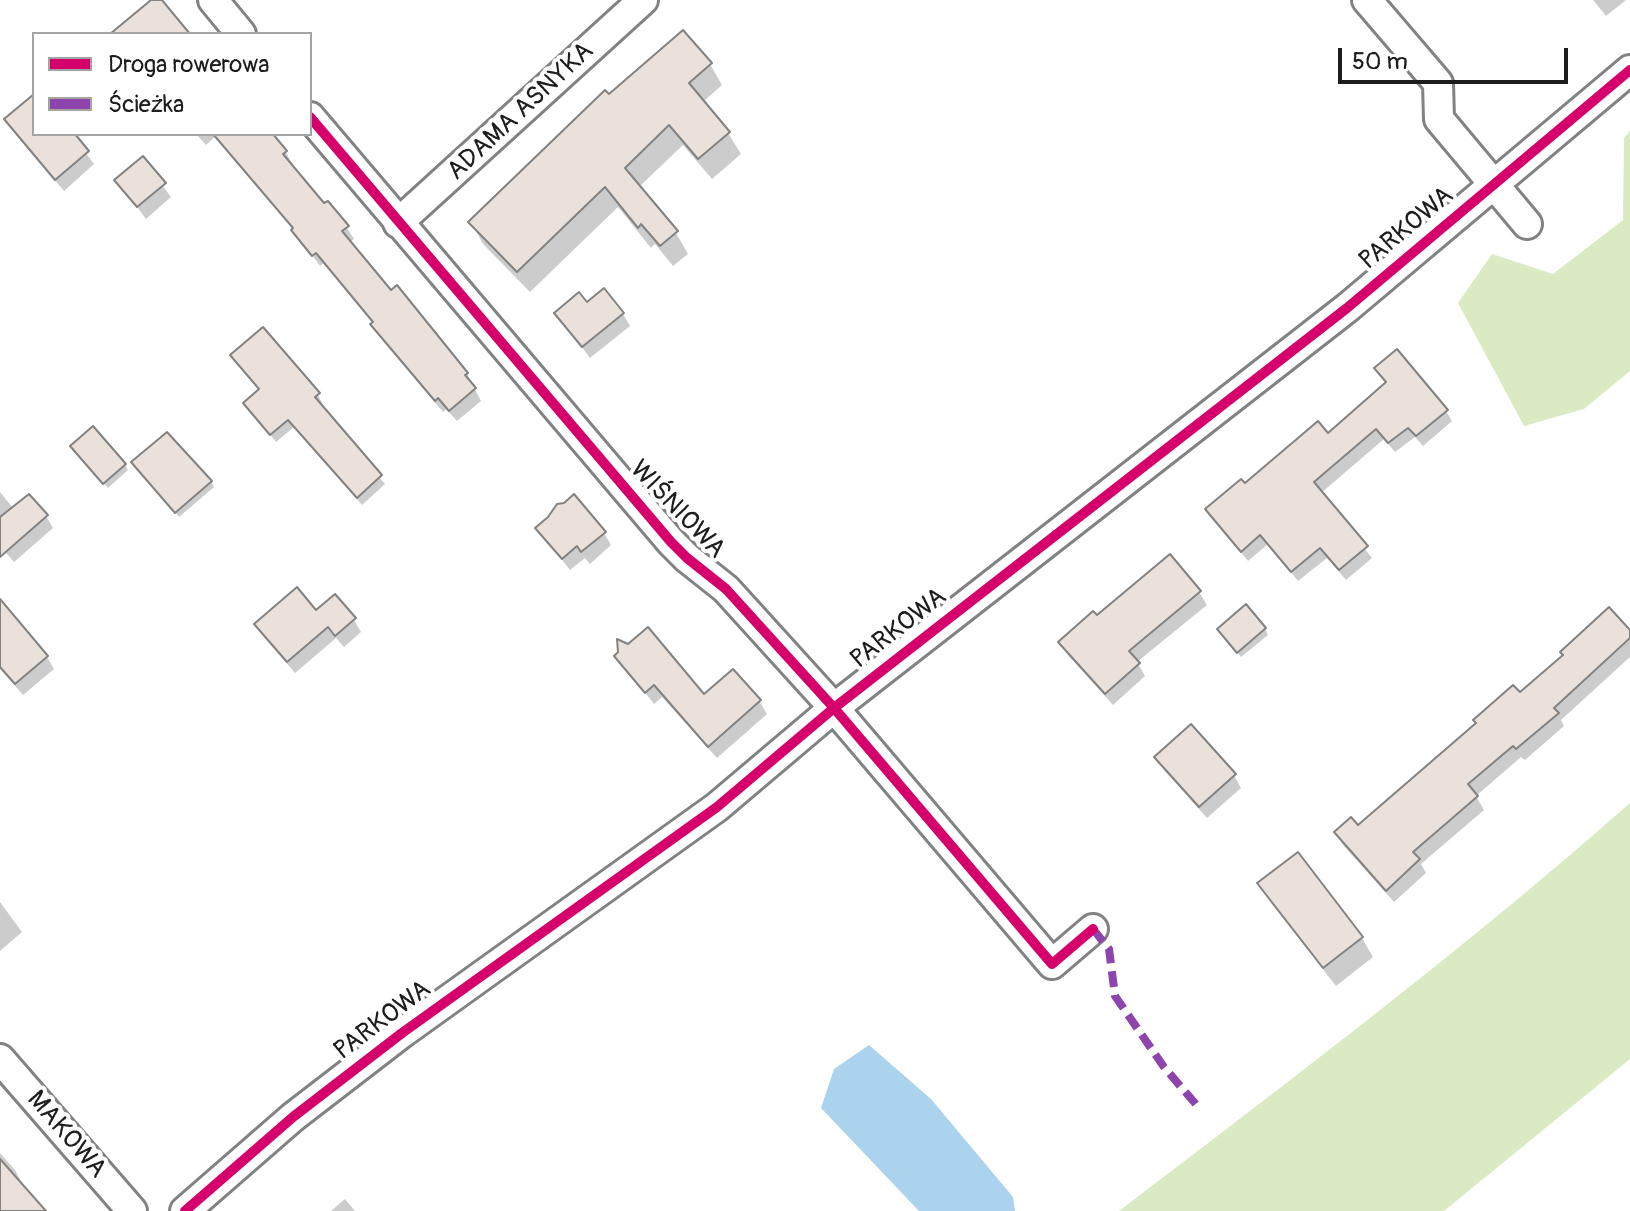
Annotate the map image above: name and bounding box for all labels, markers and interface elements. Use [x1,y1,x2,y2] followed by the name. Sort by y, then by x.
[32,32,312,136] legend
[1342,32,1572,82] scale bar
[441,36,601,188] street label: ADAMA ASNYKA
[1352,47,1408,76] text: 50 m
[108,50,269,79] text: Droga rowerowa
[108,90,184,119] text: Ścieżka
[1354,181,1460,277] street label: PARKOWA
[623,455,731,565] street label: WIŚNIOWA
[845,582,953,676] street label: PARKOWA
[328,975,438,1067] street label: PARKOWA
[20,1085,112,1185] street label: MAKOWA

